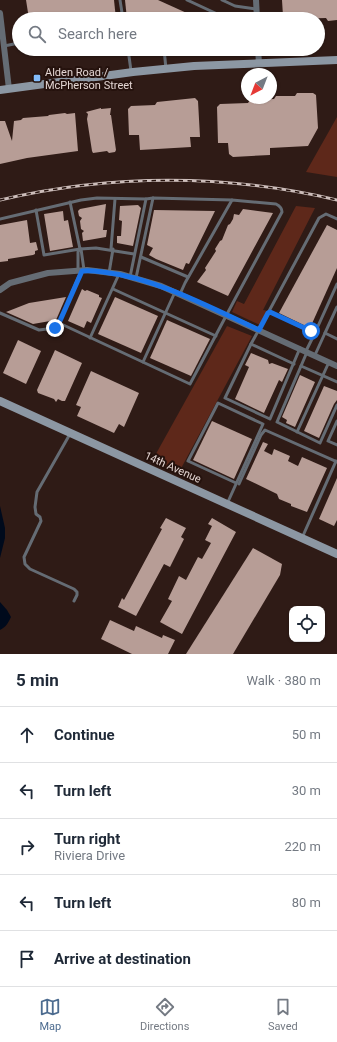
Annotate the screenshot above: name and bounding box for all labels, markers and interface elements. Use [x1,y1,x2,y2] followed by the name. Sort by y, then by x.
[12,12,325,56] search box
[26,23,48,45] icon: search
[58,25,137,43] text: Search here
[45,66,133,92] place label: Alden Road / McPherson Street
[241,68,277,104] north arrow
[32,73,42,83] marker: Alden Road / McPherson Street
[46,319,64,337] route end
[302,322,320,340] route start
[142,449,203,486] street label: 14th Avenue
[289,606,325,642] map controls
[289,606,325,642] button: locate
[16,670,59,690] text: 5 min
[246,673,321,688] text: Walk · 380 m
[16,724,38,746] icon: ahead
[54,726,115,744] text: Continue
[292,727,321,742] text: 50 m
[16,780,38,802] icon: left
[54,782,111,800] text: Turn left
[292,783,321,798] text: 30 m
[54,830,120,848] text: Turn right
[16,836,38,858] icon: right
[284,839,321,854] text: 220 m
[54,848,125,863] text: Riviera Drive
[16,892,38,914] icon: left
[54,894,111,912] text: Turn left
[292,895,321,910] text: 80 m
[16,948,38,970] icon: arrive
[54,950,191,968] text: Arrive at destination
[39,996,61,1033] tab: Map
[140,996,189,1033] tab: Directions
[268,996,298,1033] tab: Saved

